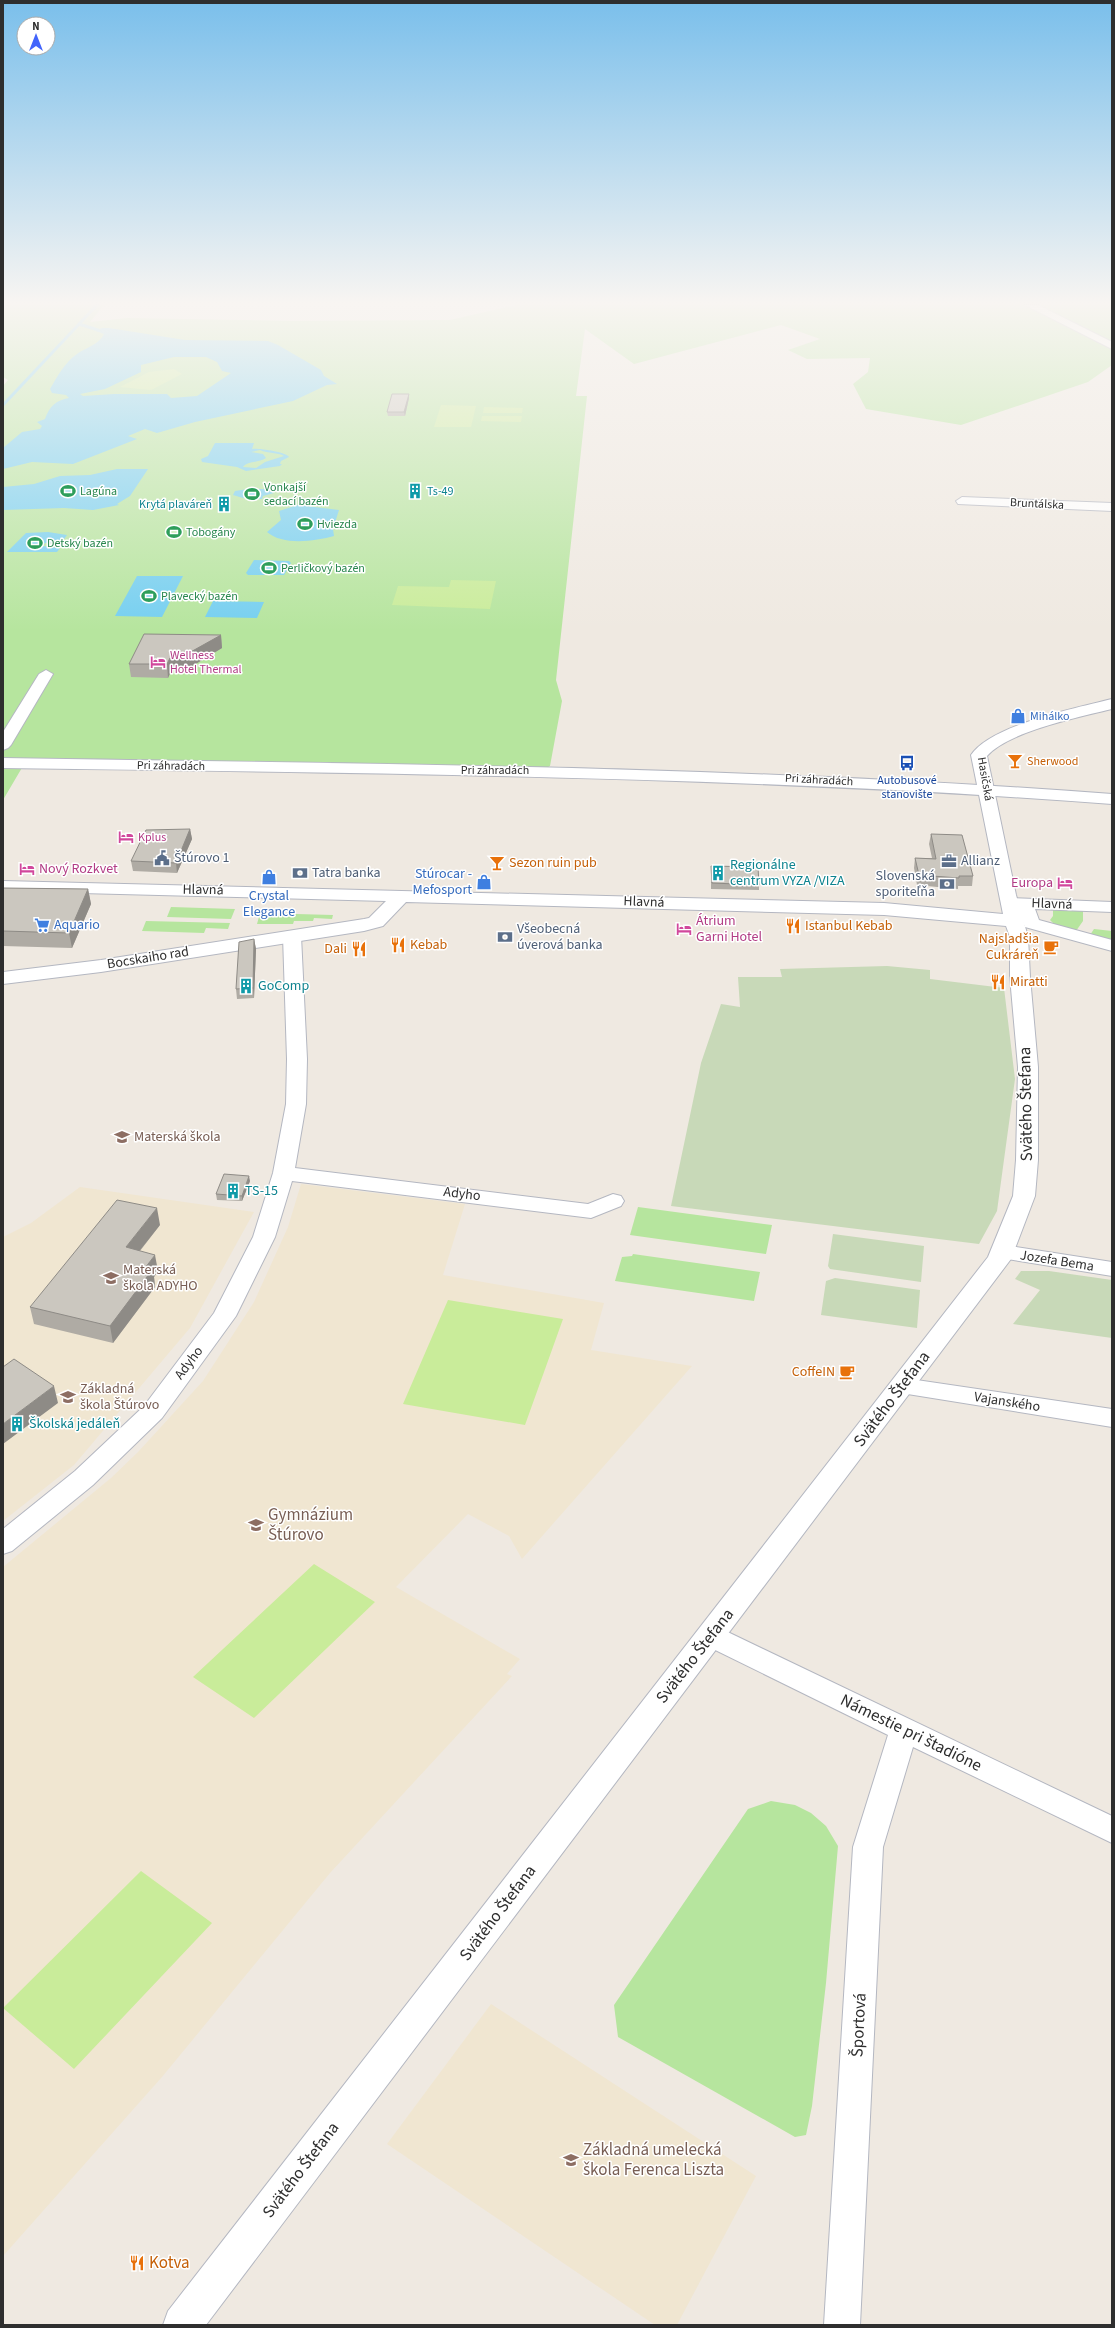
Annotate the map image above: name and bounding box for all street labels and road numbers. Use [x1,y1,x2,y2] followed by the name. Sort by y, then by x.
[1010,494,1064,514] street label: Bruntálska
[973,756,997,802] street label: Hasičská
[137,757,205,775] street label: Pri záhradách
[461,762,529,779] street label: Pri záhradách
[784,770,854,790] street label: Pri záhradách
[182,880,224,900] street label: Hlavná
[623,891,665,913] street label: Hlavná
[1031,893,1073,915] street label: Hlavná
[106,942,190,974] street label: Bocskaiho rad
[1013,1047,1039,1161] street label: Svätého Štefana
[442,1182,482,1206] street label: Adyho
[1019,1245,1095,1277] street label: Jozefa Bema
[170,1342,208,1384] street label: Adyho
[848,1346,936,1452] street label: Svätého Štefana
[972,1387,1042,1417] street label: Vajanského
[650,1604,740,1708] street label: Svätého Štefana
[836,1688,986,1778] street label: Námestie pri štadióne
[454,1860,542,1966] street label: Svätého Štefana
[845,1992,873,2058] street label: Športová
[257,2117,345,2223] street label: Svätého Štefana

